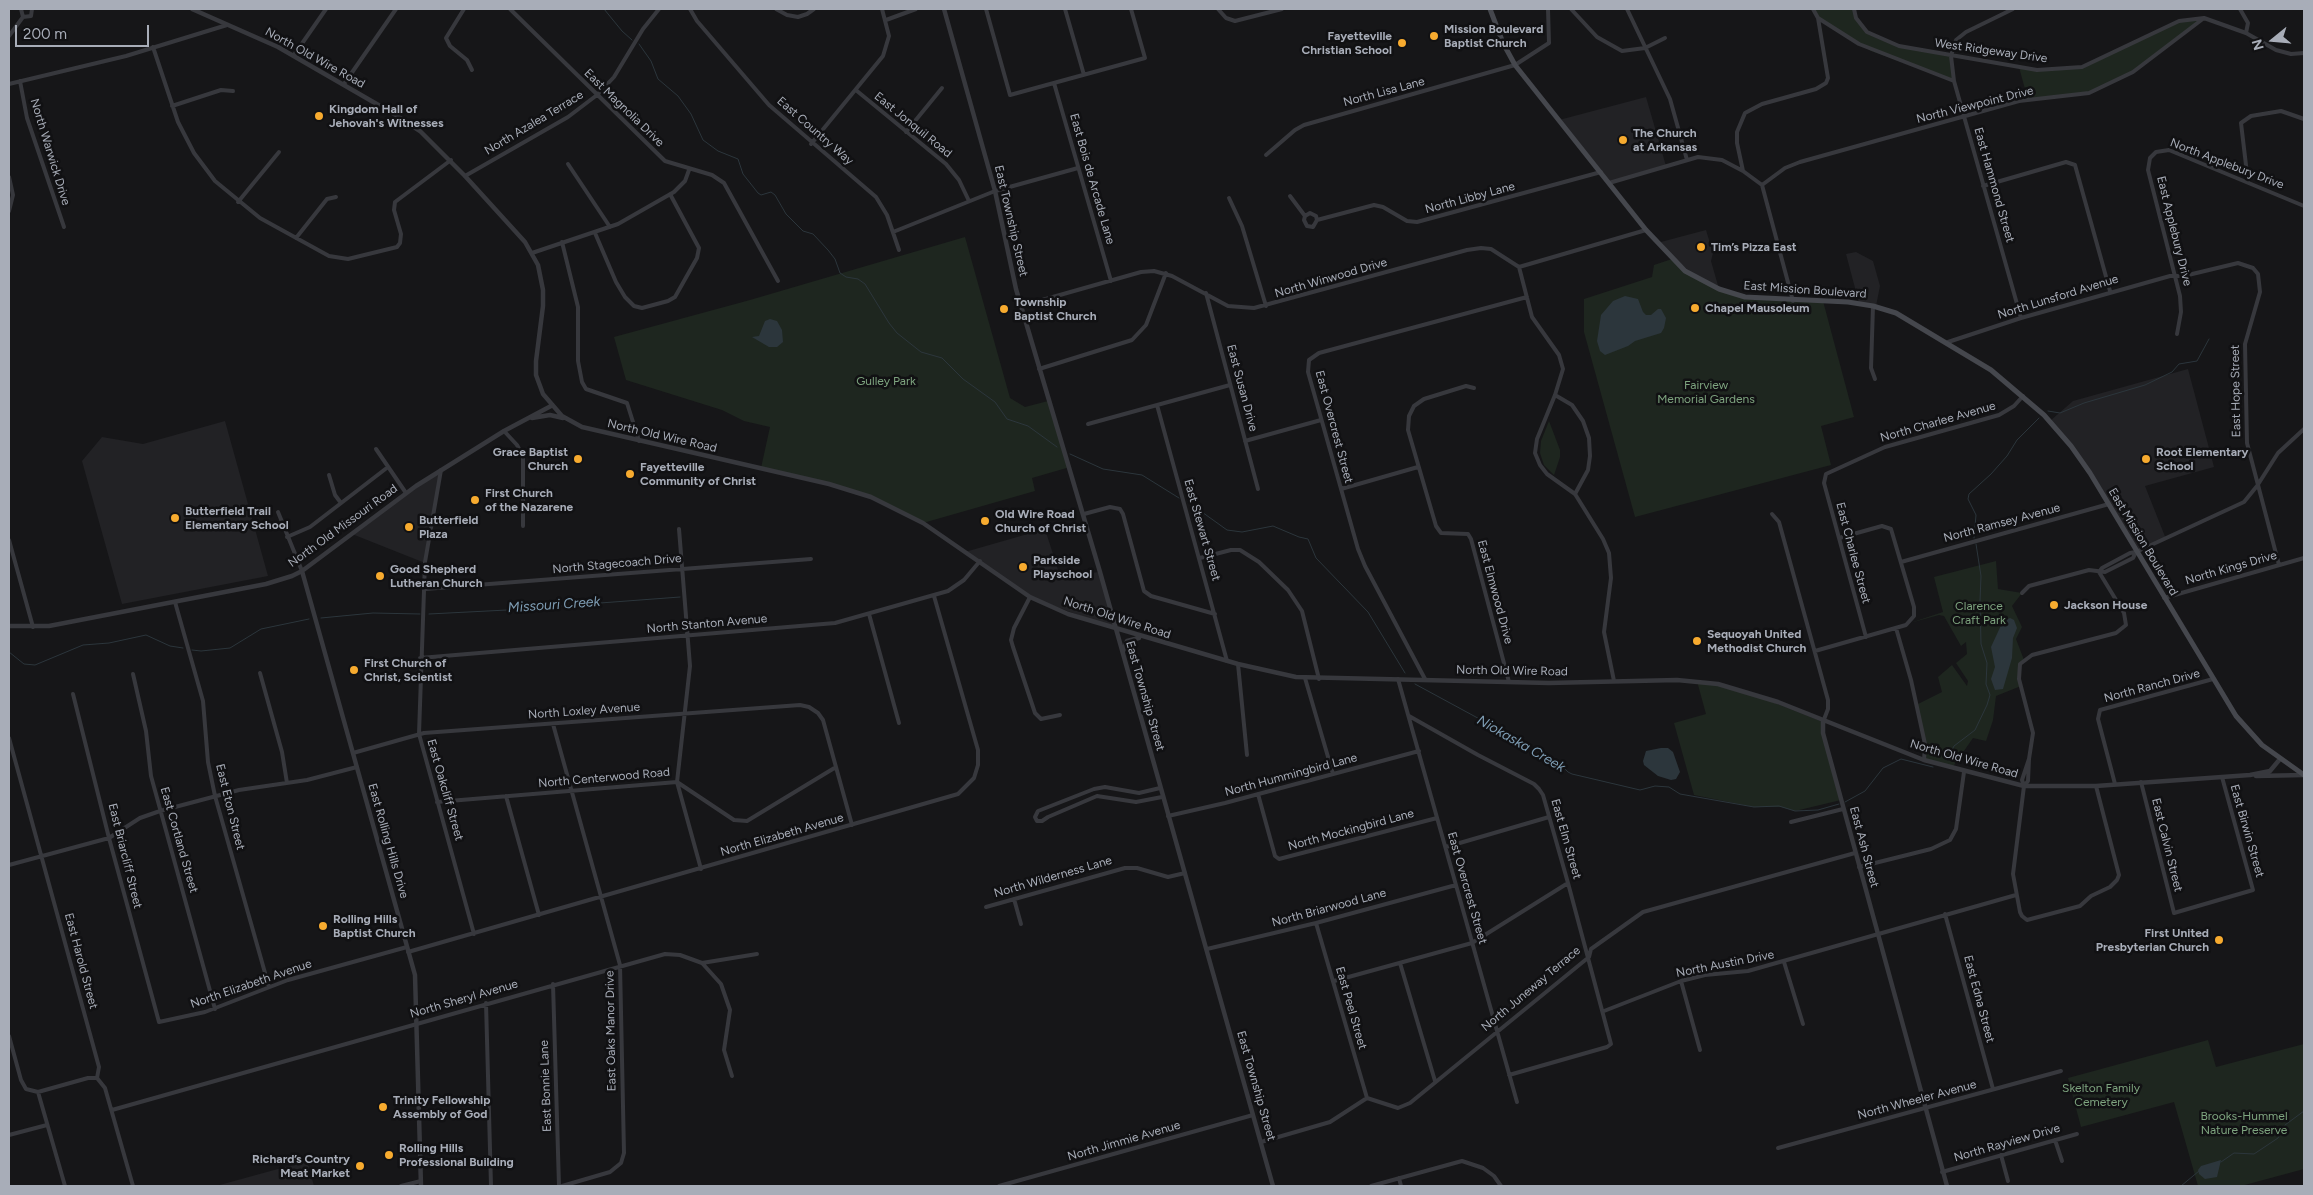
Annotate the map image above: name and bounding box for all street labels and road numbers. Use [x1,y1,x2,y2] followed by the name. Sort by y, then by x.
[263,25,367,91] street label: North Old Wire Road
[1934,36,2048,66] street label: West Ridgeway Drive
[581,66,667,150] street label: East Magnolia Drive
[1342,74,1426,110] street label: North Lisa Lane
[1915,83,2035,127] street label: North Viewpoint Drive
[482,88,586,158] street label: North Azalea Terrace
[871,89,955,161] street label: East Jonquil Road
[774,94,856,168] street label: East Country Way
[27,97,73,207] street label: North Warwick Drive
[1066,112,1118,246] street label: East Bois de Arcade Lane
[1971,126,2017,244] street label: East Hammond Street
[2168,136,2286,192] street label: North Applebury Drive
[991,164,1031,278] street label: East Township Street
[2153,175,2195,287] street label: East Applebury Drive
[1424,179,1516,217] street label: North Libby Lane
[1273,255,1389,301] street label: North Winwood Drive
[1996,272,2120,322] street label: North Lunsford Avenue
[1743,279,1867,301] street label: East Mission Boulevard
[1223,343,1261,433] street label: East Susan Drive
[2228,345,2244,437] street label: East Hope Street
[1312,369,1356,485] street label: East Overcrest Street
[1879,399,1997,445] street label: North Charlee Avenue
[606,416,718,456] street label: North Old Wire Road
[1181,477,1223,583] street label: East Stewart Street
[286,481,400,571] street label: North Old Missouri Road
[2105,486,2181,598] street label: East Mission Boulevard
[1942,500,2062,546] street label: North Ramsey Avenue
[1833,501,1873,605] street label: East Charlee Street
[1474,538,1516,646] street label: East Elmwood Drive
[2184,548,2278,588] street label: North Kings Drive
[552,551,682,577] street label: North Stagecoach Drive
[1062,594,1172,642] street label: North Old Wire Road
[646,612,768,636] street label: North Stanton Avenue
[1122,639,1168,753] street label: East Township Street
[1456,663,1568,679] street label: North Old Wire Road
[2102,666,2202,706] street label: North Ranch Drive
[528,700,640,722] street label: North Loxley Avenue
[1908,737,2020,781] street label: North Old Wire Road
[424,738,466,842] street label: East Oakcliff Street
[1223,750,1359,800] street label: North Hummingbird Lane
[212,762,248,852] street label: East Eton Street
[537,765,671,791] street label: North Centerwood Road
[365,782,411,900] street label: East Rolling Hills Drive
[2227,783,2267,879] street label: East Birwin Street
[157,785,201,895] street label: East Cortland Street
[1548,797,1584,881] street label: East Elm Street
[2148,797,2186,893] street label: East Calvin Street
[105,802,145,910] street label: East Briarcliff Street
[1846,805,1882,889] street label: East Ash Street
[1286,806,1416,854] street label: North Mockingbird Lane
[719,811,845,859] street label: North Elizabeth Avenue
[1444,830,1490,946] street label: East Overcrest Street
[992,853,1114,901] street label: North Wilderness Lane
[1270,886,1388,930] street label: North Briarwood Lane
[61,911,101,1011] street label: East Harold Street
[1479,943,1583,1035] street label: North Juneway Terrace
[1675,947,1775,981] street label: North Austin Drive
[1960,954,1998,1044] street label: East Edna Street
[188,956,314,1012] street label: North Elizabeth Avenue
[1332,965,1370,1051] street label: East Peel Street
[603,970,619,1092] street label: East Oaks Manor Drive
[408,977,520,1021] street label: North Sheryl Avenue
[1233,1029,1279,1143] street label: East Township Street
[537,1040,555,1132] street label: East Bonnie Lane
[1856,1077,1978,1123] street label: North Wheeler Avenue
[1066,1118,1182,1164] street label: North Jimmie Avenue
[1952,1121,2062,1165] street label: North Rayview Drive

